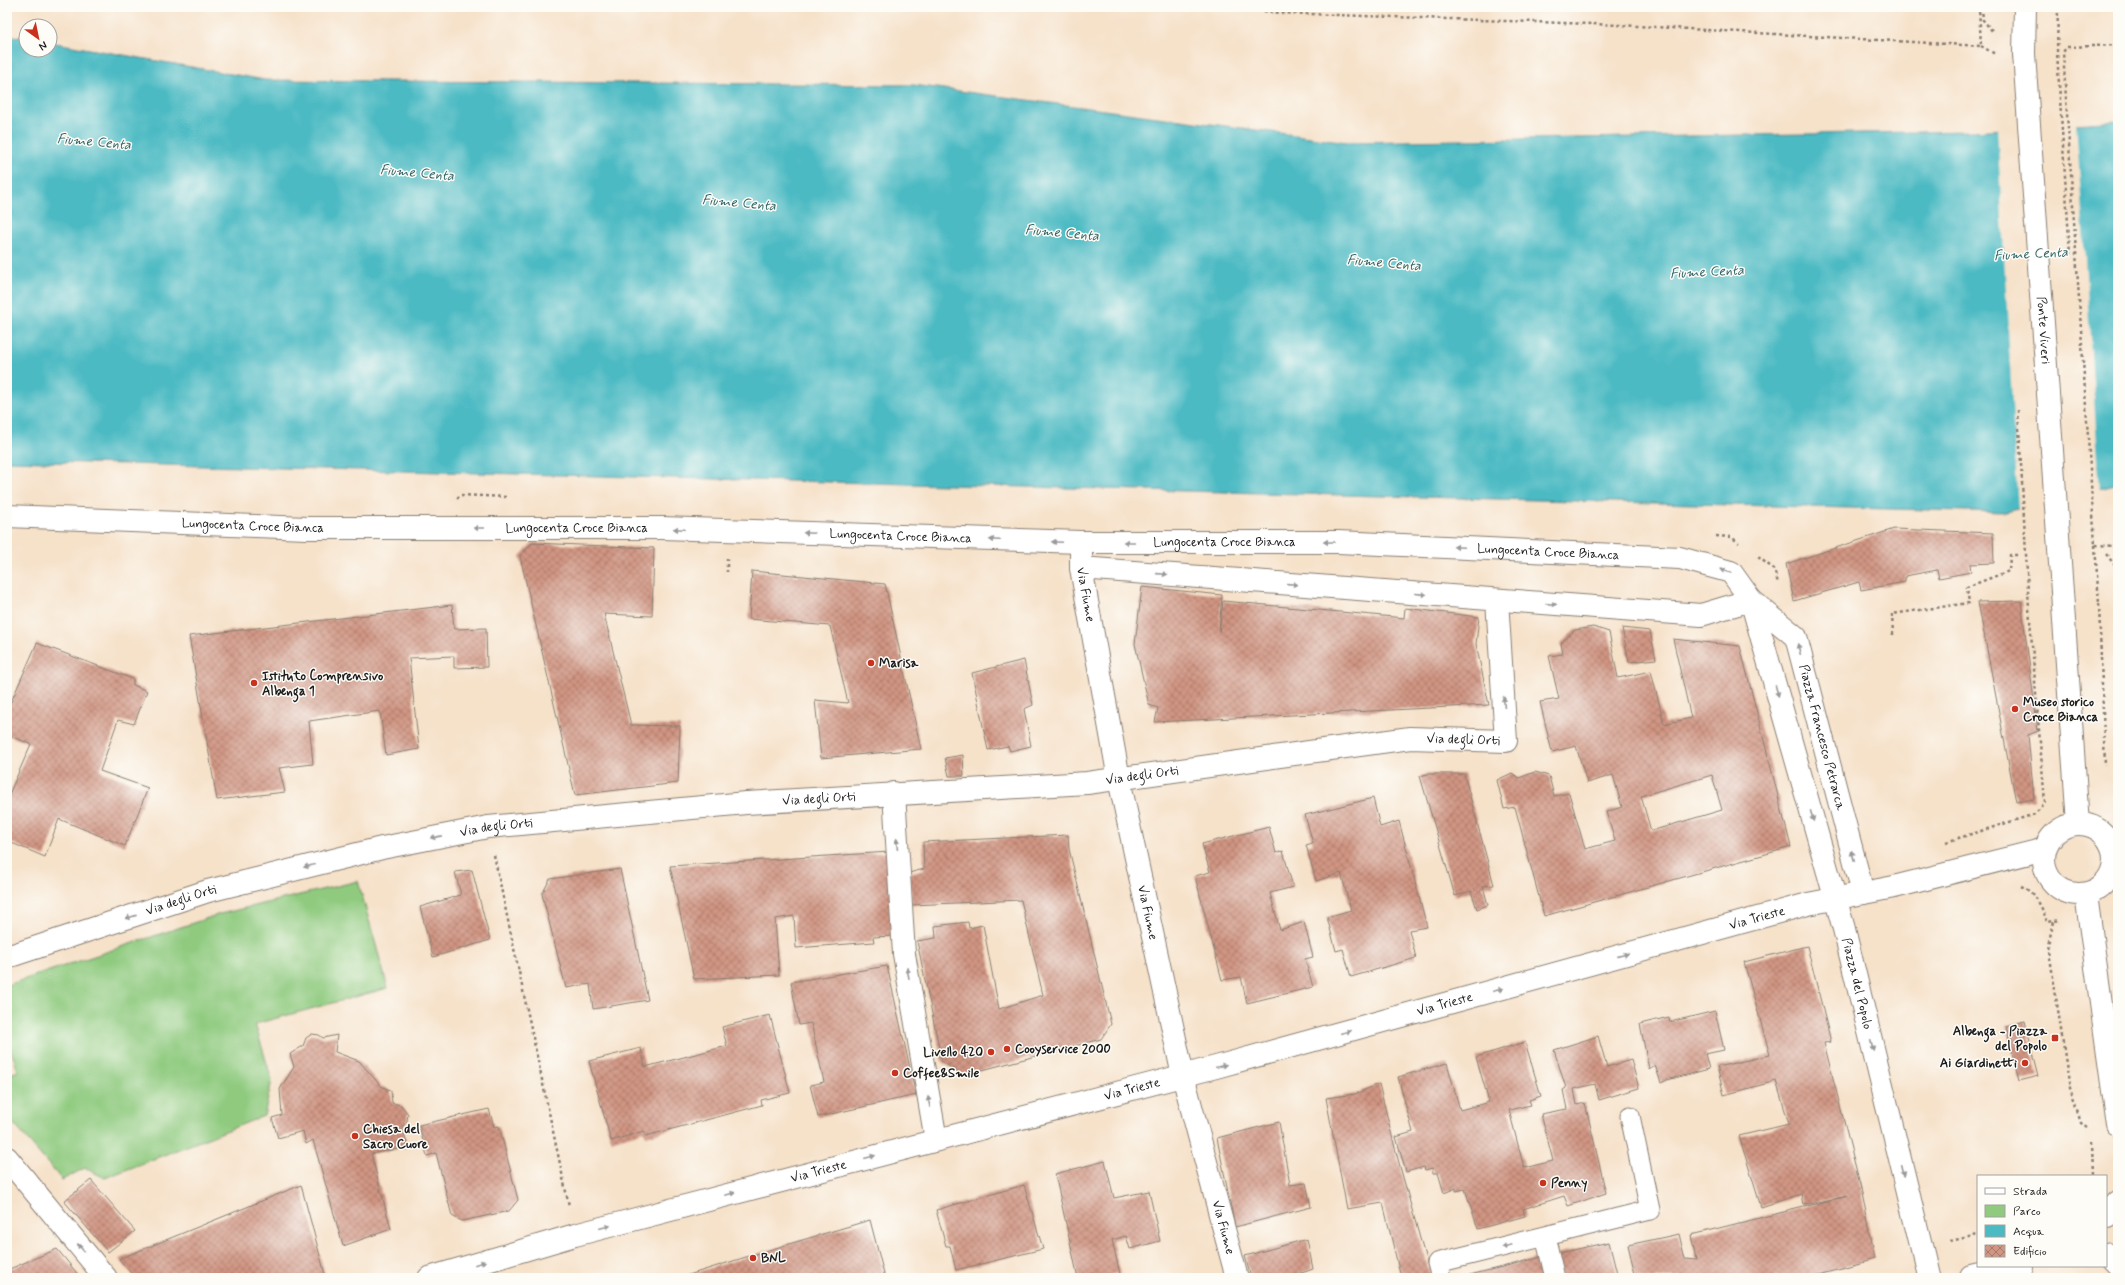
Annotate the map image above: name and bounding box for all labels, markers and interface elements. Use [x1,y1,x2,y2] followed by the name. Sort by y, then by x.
[18,18,58,58] north arrow
[36,38,50,53] text: N
[56,130,132,154] water label: Fiume Centa
[379,161,455,185] water label: Fiume Centa
[701,191,777,215] water label: Fiume Centa
[1024,221,1100,245] water label: Fiume Centa
[1994,243,2069,265] water label: Fiume Centa
[1346,251,1422,275] water label: Fiume Centa
[1670,261,1745,283] water label: Fiume Centa
[2033,296,2054,365] street label: Ponte Viveri
[181,514,324,537] street label: Lungocenta Croce Bianca
[506,520,648,538] street label: Lungocenta Croce Bianca
[472,525,485,531] one-way arrow
[829,525,972,547] street label: Lungocenta Croce Bianca
[672,526,685,532] one-way arrow
[803,530,815,537] one-way arrow
[1153,534,1296,552] street label: Lungocenta Croce Bianca
[989,536,1001,543] one-way arrow
[1051,538,1063,545] one-way arrow
[1122,539,1135,545] one-way arrow
[1322,539,1335,545] one-way arrow
[1477,540,1620,564] street label: Lungocenta Croce Bianca
[1452,544,1465,550] one-way arrow
[1073,566,1099,623] street label: Via Fiume
[1720,568,1732,574] one-way arrow
[1156,571,1168,578] one-way arrow
[1286,580,1298,587] one-way arrow
[1415,591,1427,598] one-way arrow
[1545,601,1557,608] one-way arrow
[1796,642,1802,654] one-way arrow
[879,655,920,672] place label: Marisa
[866,658,876,668] marker: Marisa
[1795,663,1849,812] street label: Piazza Francesco Petrarca
[262,668,384,703] place label: Istituto Comprensivo Albenga 1
[249,678,259,688] marker: Istituto Comprensivo Albenga 1
[1774,685,1780,697] one-way arrow
[2023,694,2099,726] place label: Museo storico Croce Bianca
[1500,696,1507,708] one-way arrow
[2010,704,2020,714] marker: Museo storico Croce Bianca
[1426,730,1500,750] street label: Via degli Orti
[1104,762,1179,789] street label: Via degli Orti
[782,788,856,809] street label: Via degli Orti
[1809,811,1815,823] one-way arrow
[458,814,533,841] street label: Via degli Orti
[430,835,442,841] one-way arrow
[894,837,900,850] one-way arrow
[1849,850,1855,862] one-way arrow
[303,863,315,869] one-way arrow
[143,881,218,919] street label: Via degli Orti
[1134,884,1162,942] street label: Via Fiume
[1727,902,1787,934] street label: Via Trieste
[124,914,136,920] one-way arrow
[1838,936,1877,1031] street label: Piazza del Popolo
[1618,952,1630,958] one-way arrow
[904,967,910,979] one-way arrow
[1492,986,1504,992] one-way arrow
[1415,988,1475,1020] street label: Via Trieste
[1953,1023,2048,1055] place label: Albenga - Piazza del Popolo
[1340,1028,1352,1034] one-way arrow
[2050,1033,2060,1043] marker: Albenga - Piazza del Popolo
[1869,1039,1875,1051] one-way arrow
[1015,1041,1111,1058] place label: Cooyservice 2000
[923,1044,983,1061] place label: Livello 420
[1002,1044,1012,1054] marker: Cooyservice 2000
[986,1047,996,1057] marker: Livello 420
[1940,1055,2017,1072] place label: Ai Giardinetti
[2020,1058,2030,1068] marker: Ai Giardinetti
[1215,1063,1227,1069] one-way arrow
[903,1065,979,1082] place label: Coffee&Smile
[890,1068,900,1078] marker: Coffee&Smile
[1102,1074,1162,1105] street label: Via Trieste
[926,1095,932,1108] one-way arrow
[363,1121,428,1153] place label: Chiesa del Sacro Cuore
[350,1131,360,1141] marker: Chiesa del Sacro Cuore
[863,1154,876,1160] one-way arrow
[789,1156,848,1187] street label: Via Trieste
[1900,1166,1906,1178] one-way arrow
[1551,1175,1587,1192] place label: Penny
[1977,1175,2107,1267] legend
[1538,1178,1548,1188] marker: Penny
[2013,1184,2047,1200] text: Strada
[725,1191,737,1197] one-way arrow
[1208,1199,1239,1257] street label: Via Fiume
[2013,1204,2041,1220] text: Parco
[599,1224,611,1230] one-way arrow
[2013,1224,2044,1240] text: Acqua
[77,1243,86,1253] one-way arrow
[1501,1243,1513,1249] one-way arrow
[2013,1244,2047,1260] text: Edificio
[761,1250,786,1267] place label: BNL
[748,1253,758,1263] marker: BNL
[474,1260,486,1266] one-way arrow

